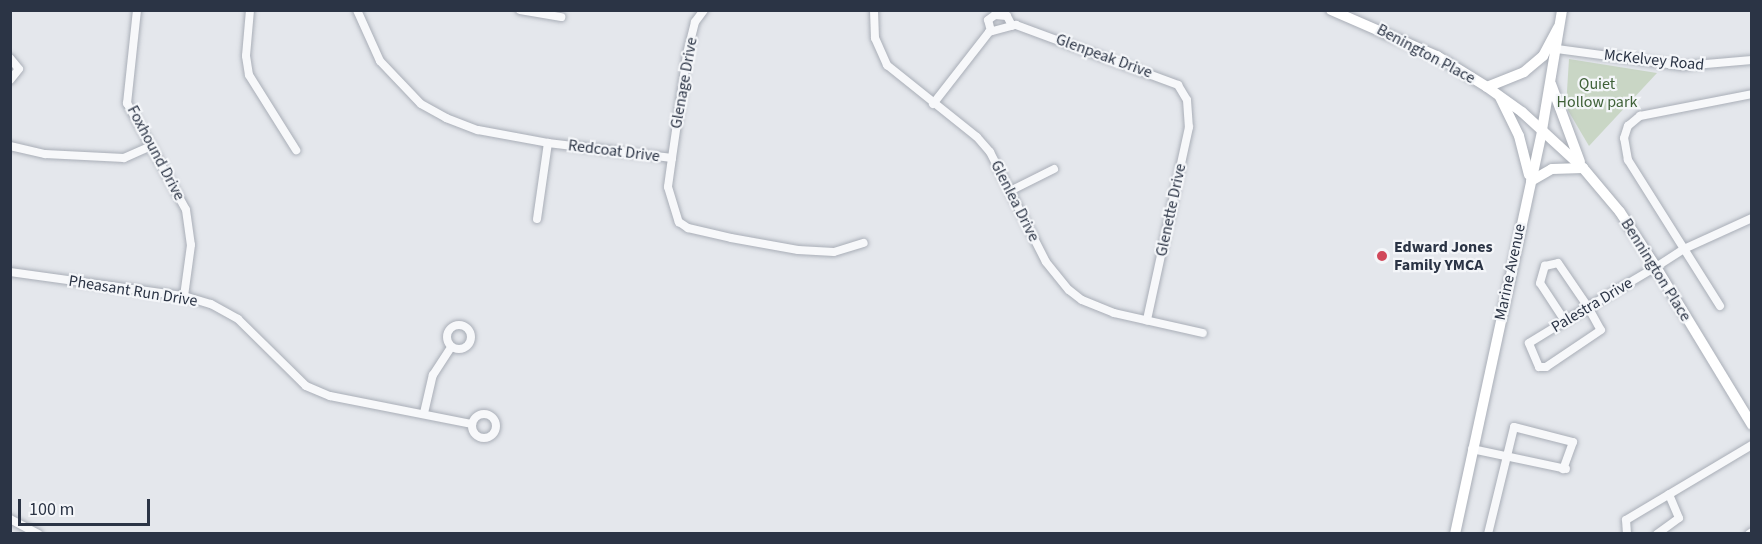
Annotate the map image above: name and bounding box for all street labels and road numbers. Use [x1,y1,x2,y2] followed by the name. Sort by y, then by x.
[1373,20,1479,88] street label: Benington Place
[1053,30,1155,82] street label: Glenpeak Drive
[667,36,701,130] street label: Glenage Drive
[1603,45,1705,75] street label: McKelvey Road
[123,102,189,204] street label: Foxhound Drive
[567,136,661,166] street label: Redcoat Drive
[986,157,1044,245] street label: Glenlea Drive
[1152,162,1190,258] street label: Glenette Drive
[1617,215,1695,325] street label: Bennington Place
[1490,222,1530,322] street label: Marine Avenue
[67,271,199,311] street label: Pheasant Run Drive
[1548,273,1636,337] street label: Palestra Drive

